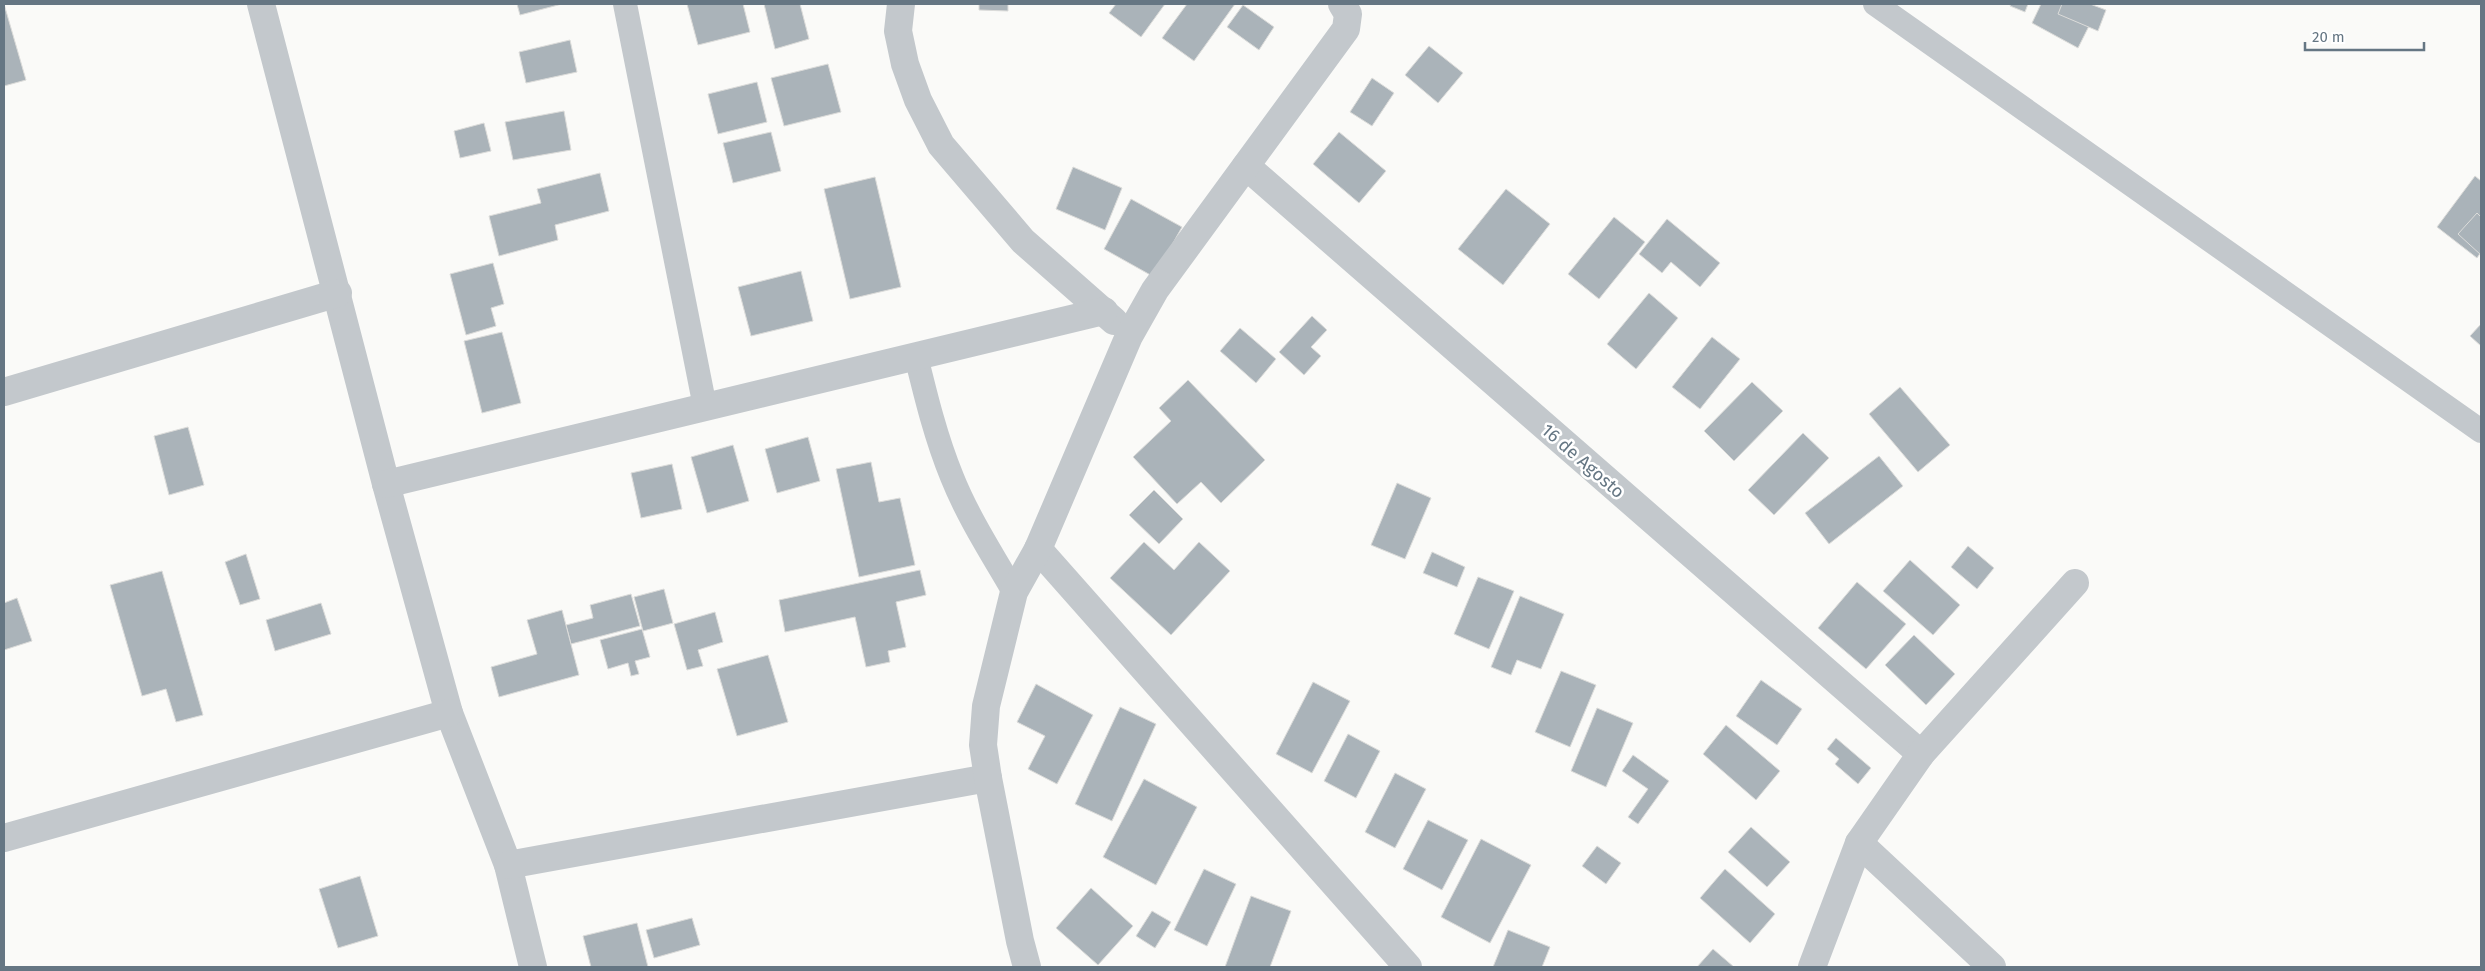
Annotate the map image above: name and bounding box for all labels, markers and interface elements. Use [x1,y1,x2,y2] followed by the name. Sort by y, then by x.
[2305,20,2424,52] scale bar
[2312,28,2345,46] text: 20 m
[1537,419,1629,503] street label: 16 de Agosto

